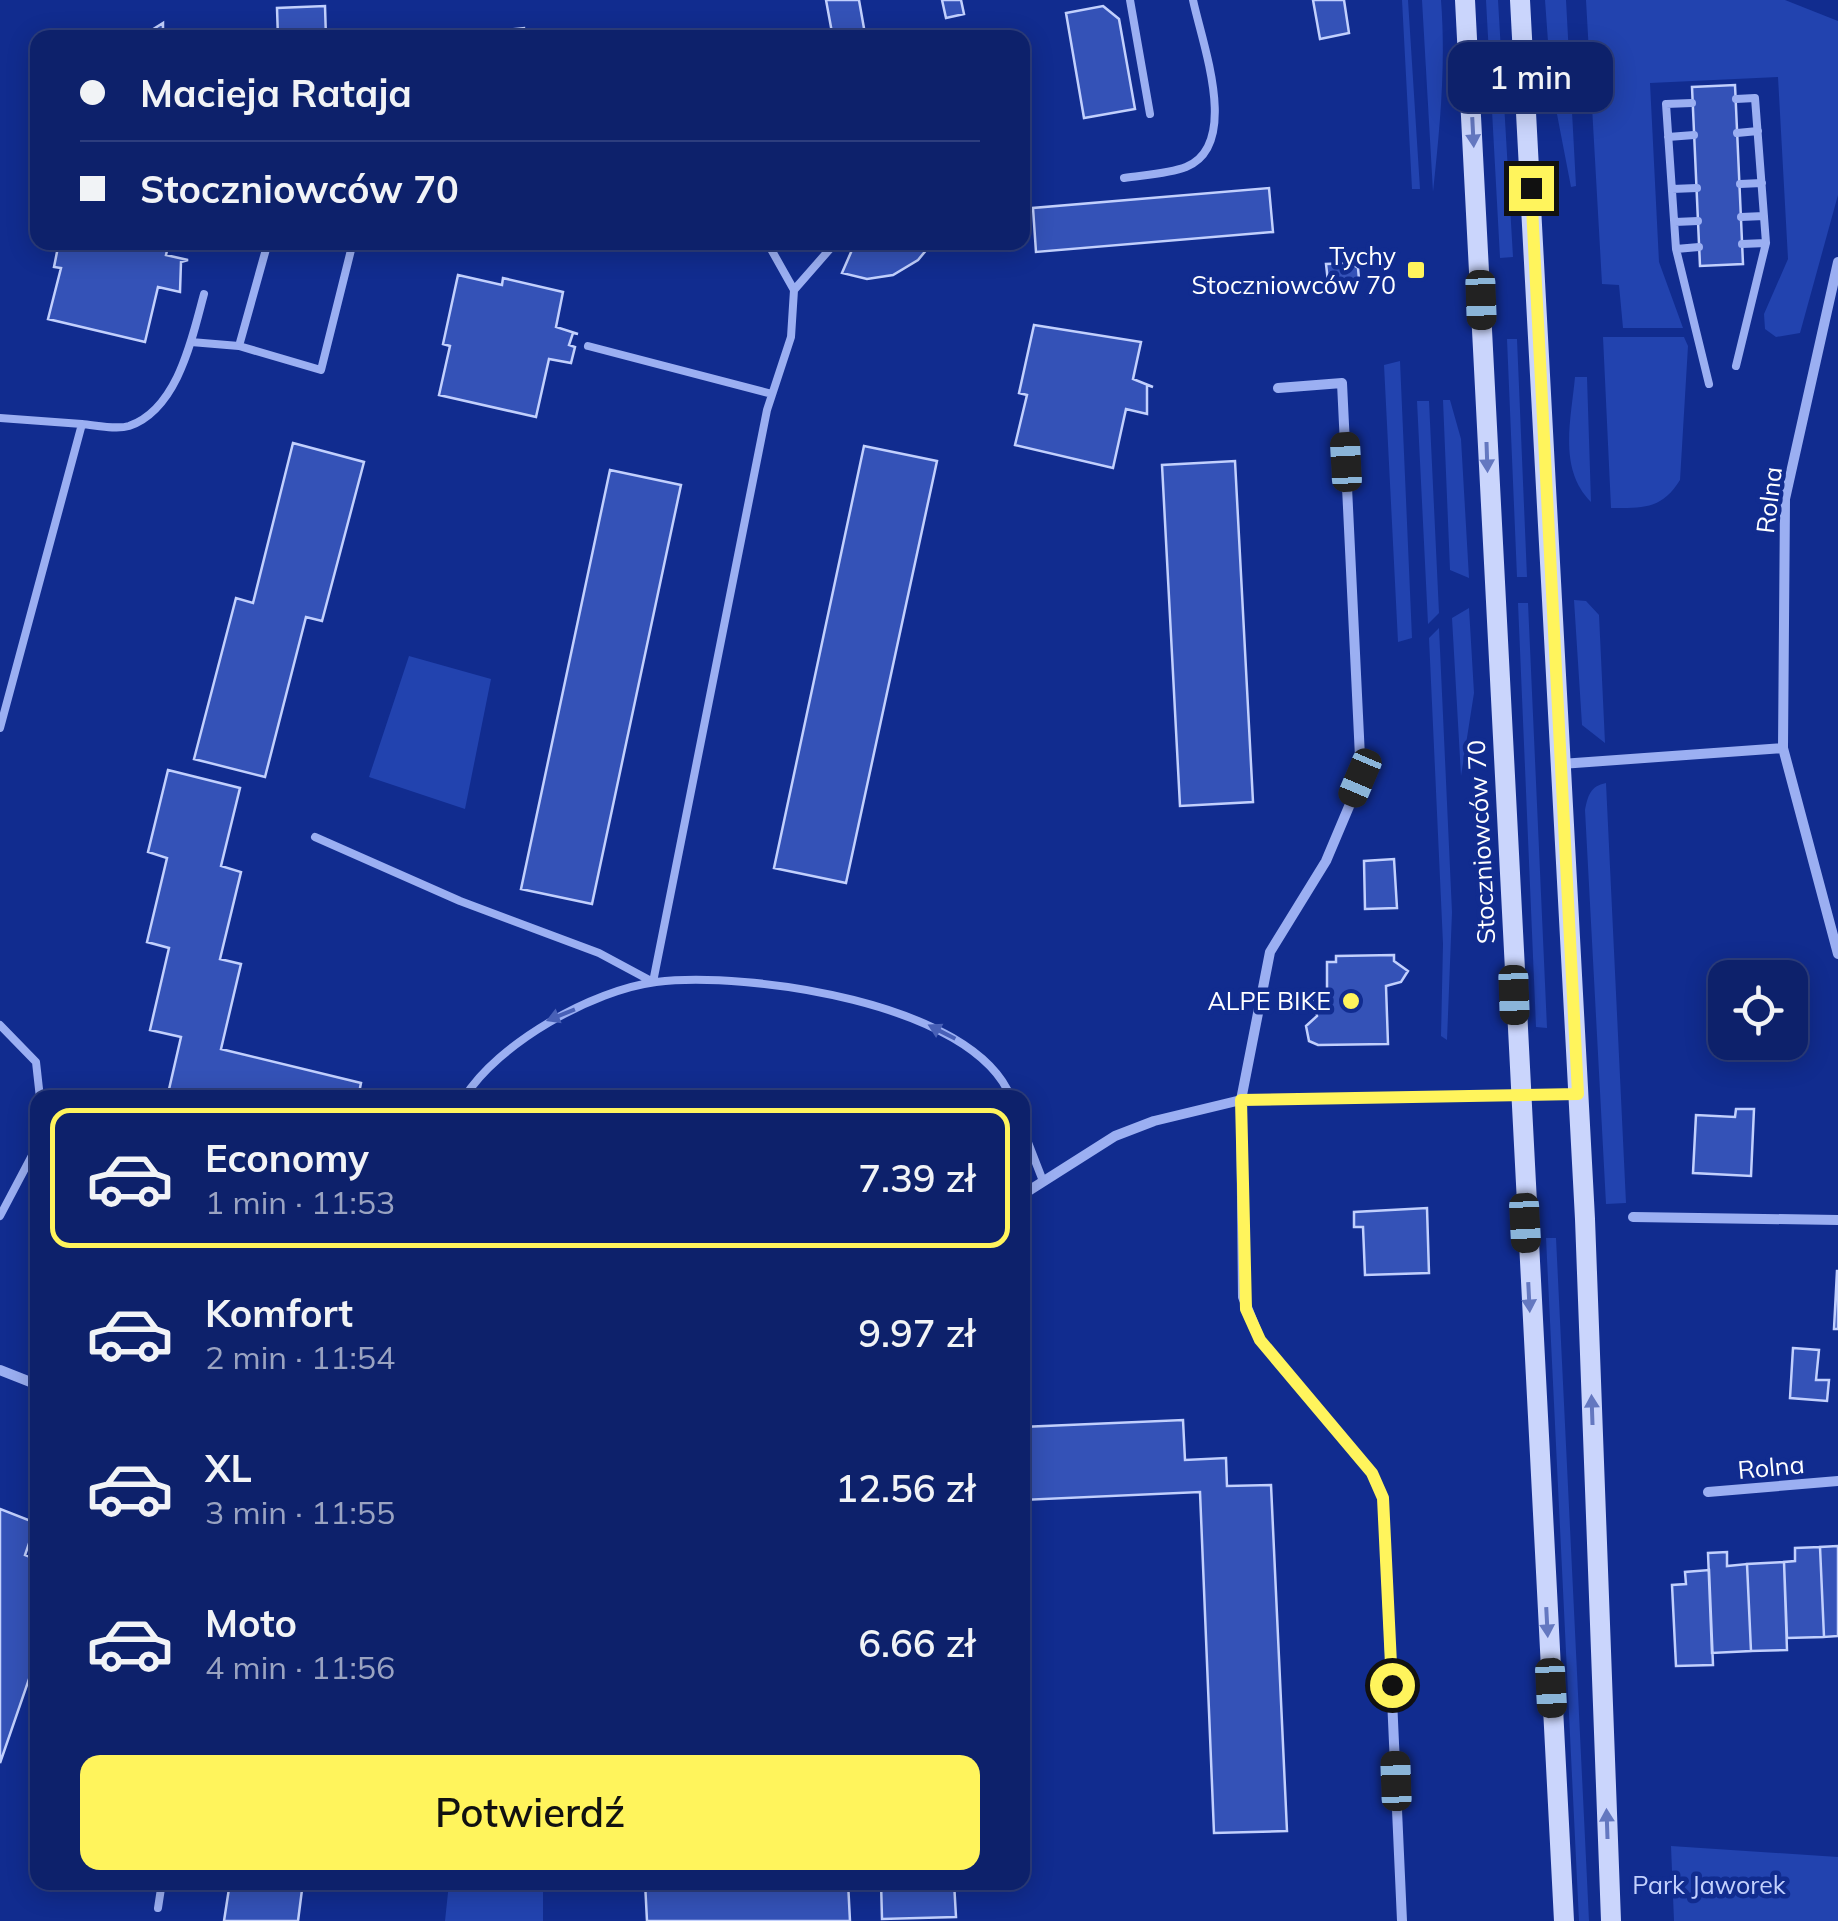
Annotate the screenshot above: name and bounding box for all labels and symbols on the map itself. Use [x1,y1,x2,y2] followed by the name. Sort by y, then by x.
[1448,43,1614,113] callout: 1 min
[1465,117,1481,149] one-way arrow
[1509,166,1554,211] route end
[1192,240,1396,300] place label: Tychy Stoczniowców 70
[1405,259,1427,281] marker: Tychy Stoczniowców 70
[1465,269,1497,331] car
[1329,431,1363,493] car
[1479,441,1495,473] one-way arrow
[1749,465,1788,535] street label: Rolna
[1460,739,1501,945] street label: Stoczniowców 70
[1334,745,1386,811] car
[1498,964,1530,1026] car
[1207,985,1331,1016] place label: ALPE BIKE
[1340,990,1362,1012] marker: ALPE BIKE
[546,1008,576,1024] one-way arrow
[928,1024,957,1041] one-way arrow
[1508,1192,1542,1254] car
[1521,1282,1537,1314] one-way arrow
[1584,1394,1600,1426] one-way arrow
[1736,1448,1806,1485] street label: Rolna
[1539,1606,1555,1638] one-way arrow
[1534,1657,1568,1719] car
[1370,1663,1415,1708] route start
[1380,1750,1412,1812] car
[1599,1807,1615,1839] one-way arrow
[1632,1869,1787,1900] park label: Park Jaworek

